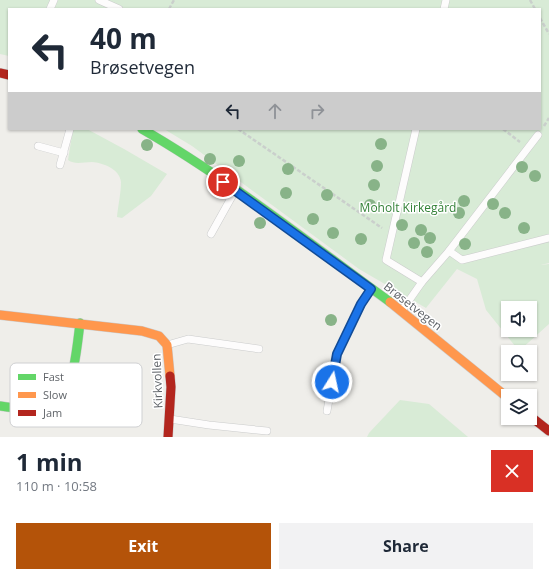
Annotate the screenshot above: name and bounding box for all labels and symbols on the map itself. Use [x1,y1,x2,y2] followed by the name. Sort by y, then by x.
[206,165,240,199] pin
[360,199,456,216] park label: Moholt Kirkegård
[380,278,446,334] street label: Brøsetvegen
[148,353,166,409] street label: Kirkvollen
[311,361,353,403] position arrow
[10,363,142,427] legend
[43,369,64,384] text: Fast
[43,387,67,402] text: Slow
[42,405,62,420] text: Jam

